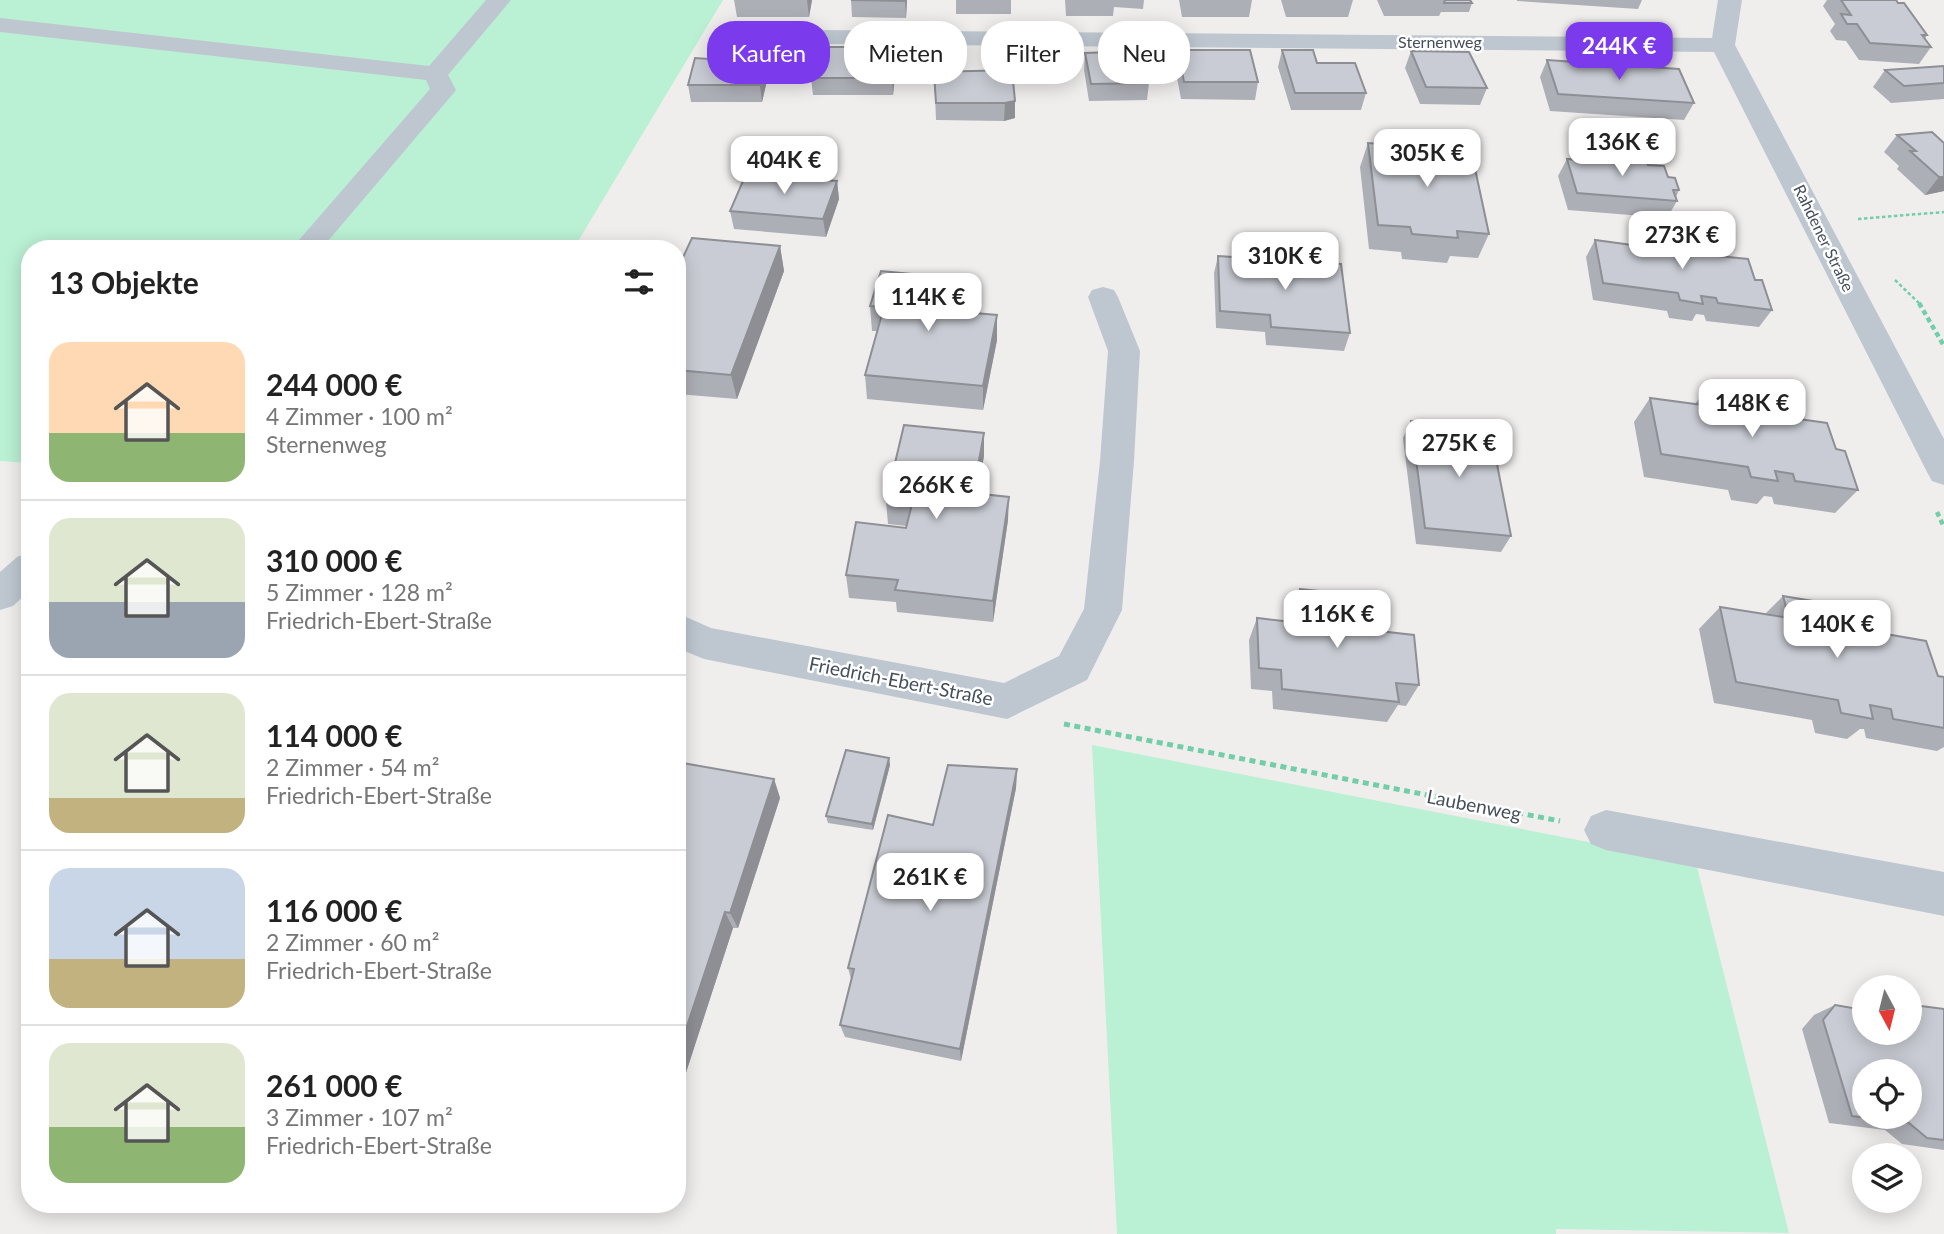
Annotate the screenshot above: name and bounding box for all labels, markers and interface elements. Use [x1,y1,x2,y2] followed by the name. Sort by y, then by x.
[707,21,830,84] chip: Kaufen
[844,21,967,84] chip: Mieten
[981,21,1084,84] chip: Filter
[1098,21,1190,84] chip: Neu
[1562,22,1676,82] pin: 244K €
[1582,31,1656,59] text: 244K €
[1398,32,1482,51] street label: Sternenweg
[1565,118,1679,178] pin: 136K €
[1585,127,1659,155] text: 136K €
[1370,130,1484,189] pin: 305K €
[727,136,841,196] pin: 404K €
[1390,138,1464,166] text: 305K €
[747,145,821,173] text: 404K €
[1790,181,1859,294] street label: Rahdener Straße
[1625,212,1739,271] pin: 273K €
[1645,220,1719,248] text: 273K €
[1228,232,1342,292] pin: 310K €
[1248,241,1322,269] text: 310K €
[620,263,658,301] icon: filters
[49,264,199,300] text: 13 Objekte
[871,274,985,333] pin: 114K €
[891,282,965,310] text: 114K €
[266,366,402,402] text: 244 000 €
[105,370,189,454] icon: home
[1695,380,1809,439] pin: 148K €
[1715,388,1789,416] text: 148K €
[266,402,453,430] text: 4 Zimmer · 100 m²
[1402,420,1516,479] pin: 275K €
[1422,428,1496,456] text: 275K €
[266,430,386,458] text: Sternenweg
[879,462,993,521] pin: 266K €
[899,470,973,498] text: 266K €
[266,542,402,578] text: 310 000 €
[105,546,189,630] icon: home
[266,578,453,606] text: 5 Zimmer · 128 m²
[1280,590,1394,650] pin: 116K €
[1300,599,1374,627] text: 116K €
[1780,600,1894,660] pin: 140K €
[266,606,492,634] text: Friedrich-Ebert-Straße
[1800,609,1874,637] text: 140K €
[807,651,995,710] street label: Friedrich-Ebert-Straße
[266,717,402,753] text: 114 000 €
[105,721,189,805] icon: home
[266,753,439,781] text: 2 Zimmer · 54 m²
[266,781,492,809] text: Friedrich-Ebert-Straße
[1425,784,1523,825] street label: Laubenweg
[873,853,987,913] pin: 261K €
[893,862,967,890] text: 261K €
[266,892,402,928] text: 116 000 €
[105,896,189,980] icon: home
[266,928,439,956] text: 2 Zimmer · 60 m²
[266,956,492,984] text: Friedrich-Ebert-Straße
[1852,975,1922,1045] north arrow
[1852,975,1922,1213] map controls
[1852,1059,1922,1129] button: locate
[266,1067,402,1103] text: 261 000 €
[105,1071,189,1155] icon: home
[266,1103,453,1131] text: 3 Zimmer · 107 m²
[266,1131,492,1159] text: Friedrich-Ebert-Straße
[1852,1143,1922,1213] button: layers

